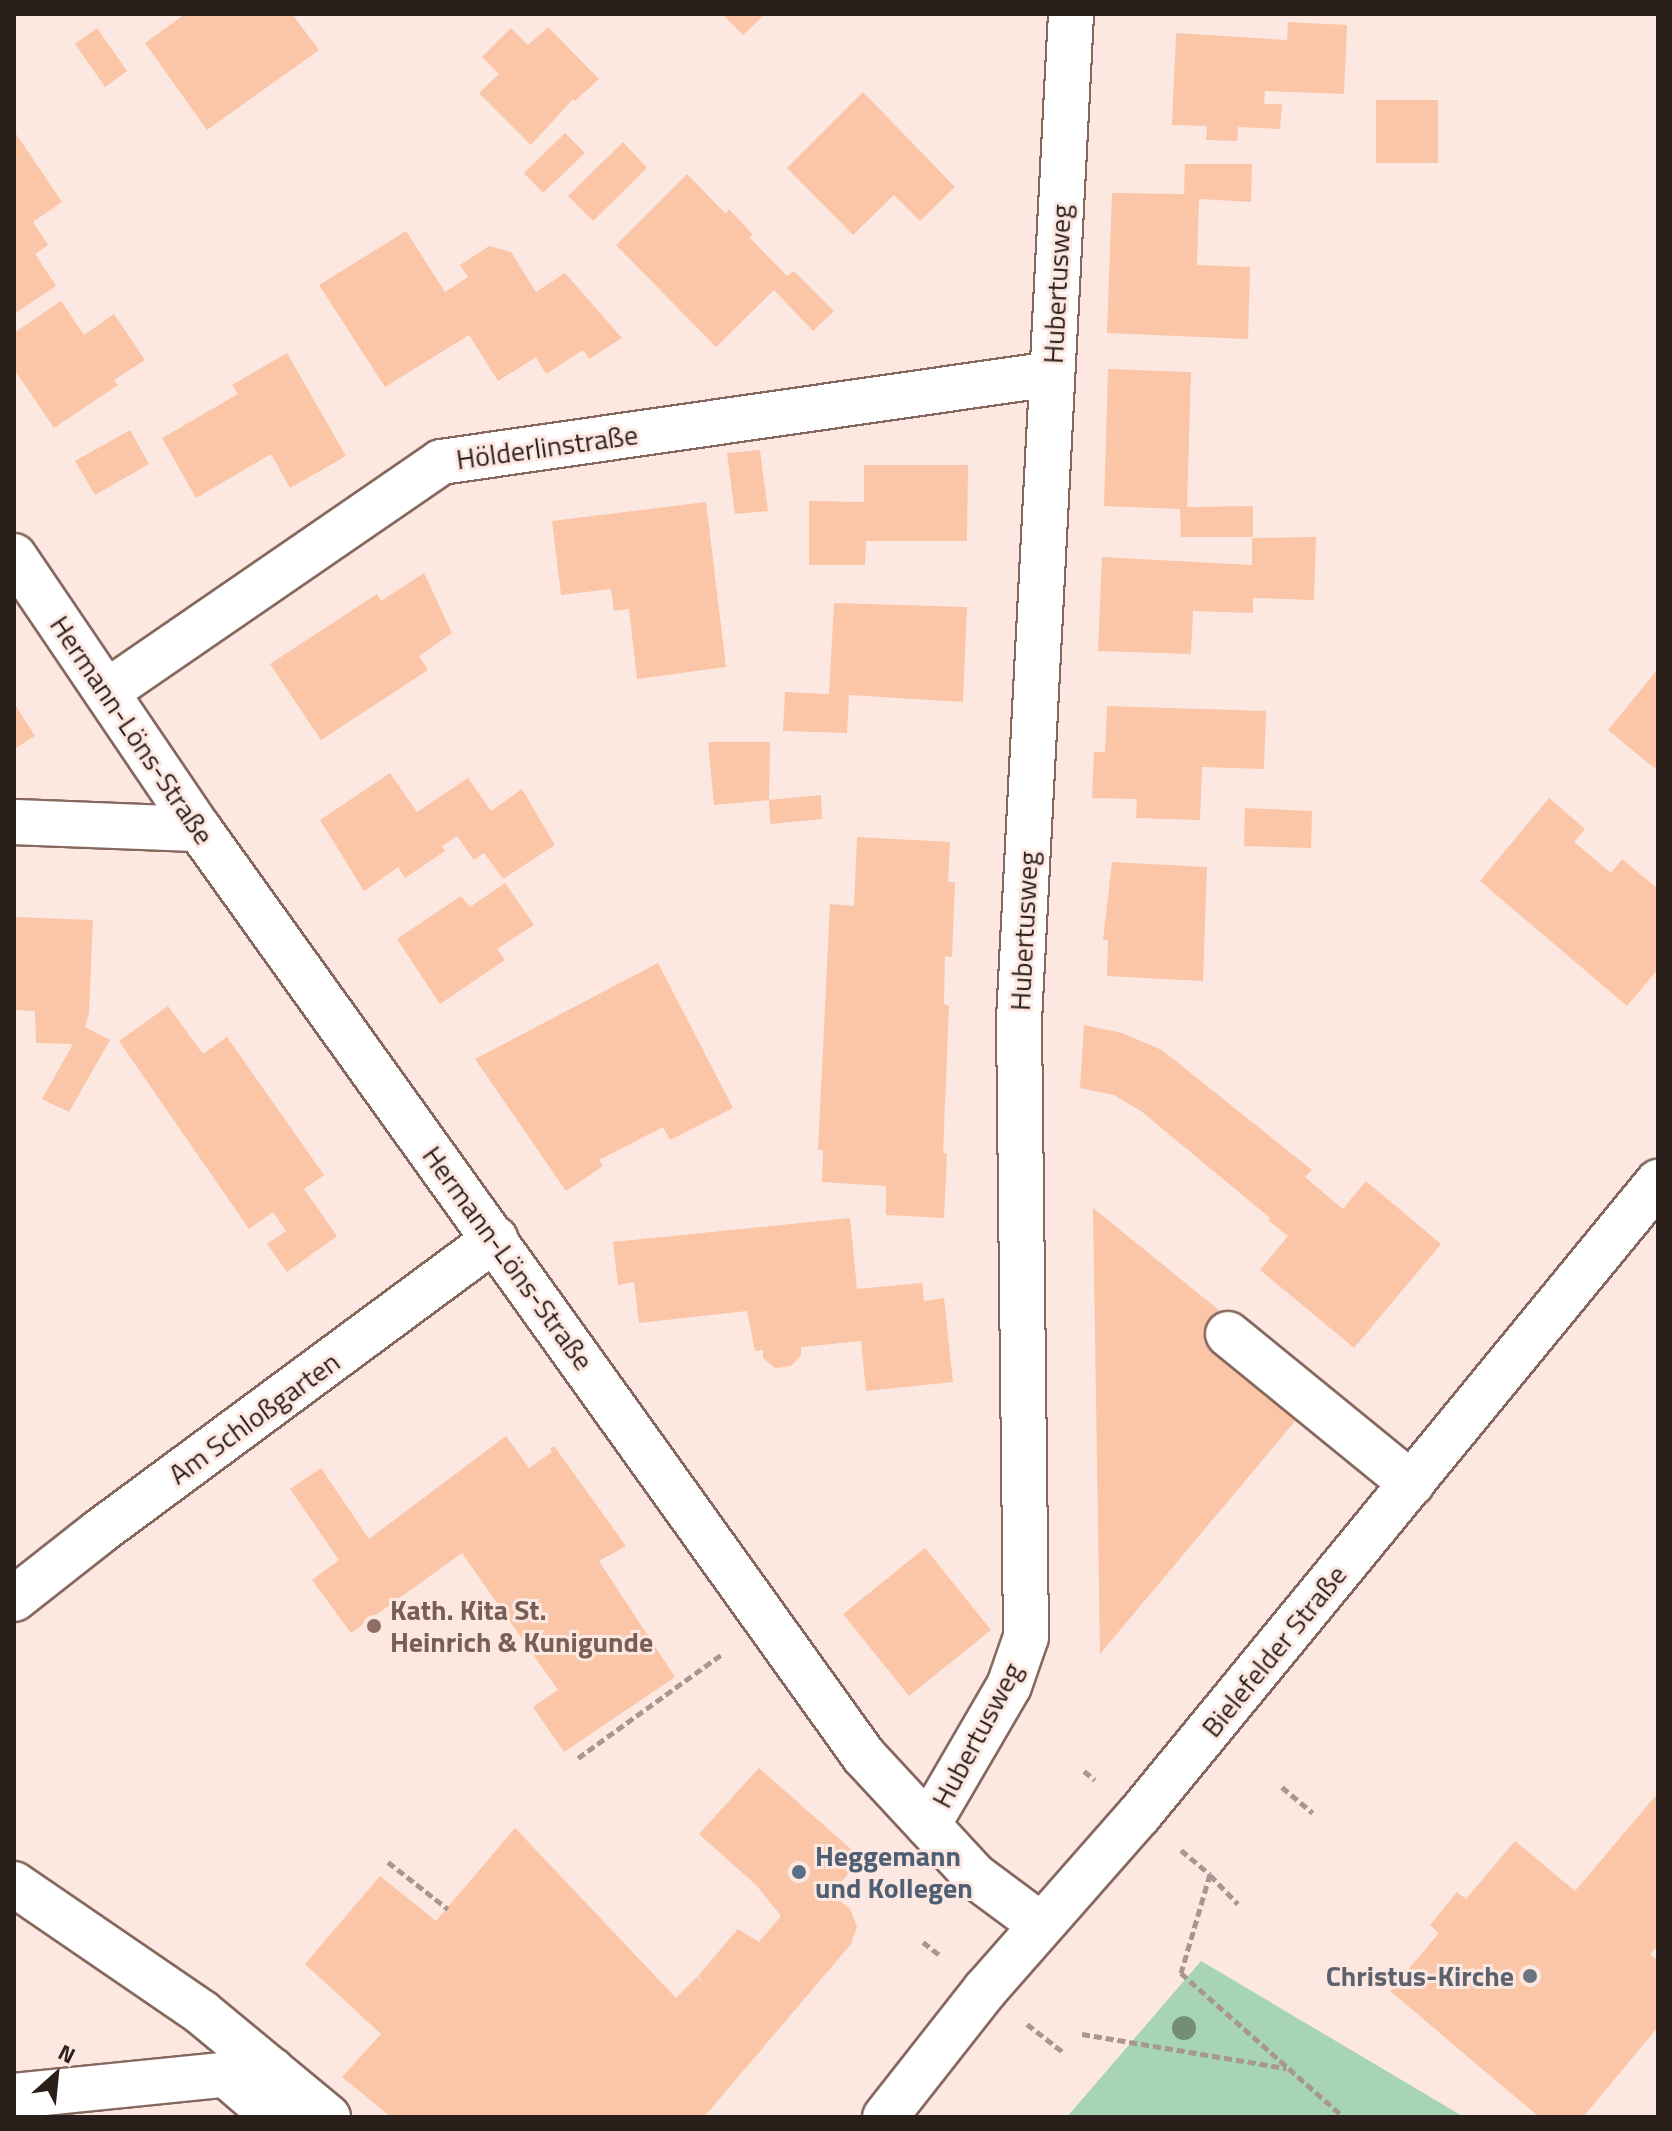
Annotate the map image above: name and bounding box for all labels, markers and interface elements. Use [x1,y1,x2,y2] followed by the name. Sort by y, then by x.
[1036,203,1078,365] street label: Hubertusweg
[454,418,640,476] street label: Hölderlinstraße
[43,609,221,851] street label: Hermann-Löns-Straße
[1003,850,1045,1012] street label: Hubertusweg
[416,1140,600,1376] street label: Hermann-Löns-Straße
[162,1345,346,1491] street label: Am Schloßgarten
[1194,1558,1354,1744] street label: Bielefelder Straße
[390,1593,653,1659] place label: Kath. Kita St. Heinrich & Kunigunde
[365,1617,383,1635] marker: Kath. Kita St. Heinrich & Kunigunde
[925,1657,1029,1813] street label: Hubertusweg
[815,1839,973,1905] place label: Heggemann und Kollegen
[790,1863,808,1881] marker: Heggemann und Kollegen
[1326,1959,1514,1993] place label: Christus-Kirche
[1521,1967,1539,1985] marker: Christus-Kirche
[16,2035,96,2115] north arrow
[52,2035,81,2072] text: N

